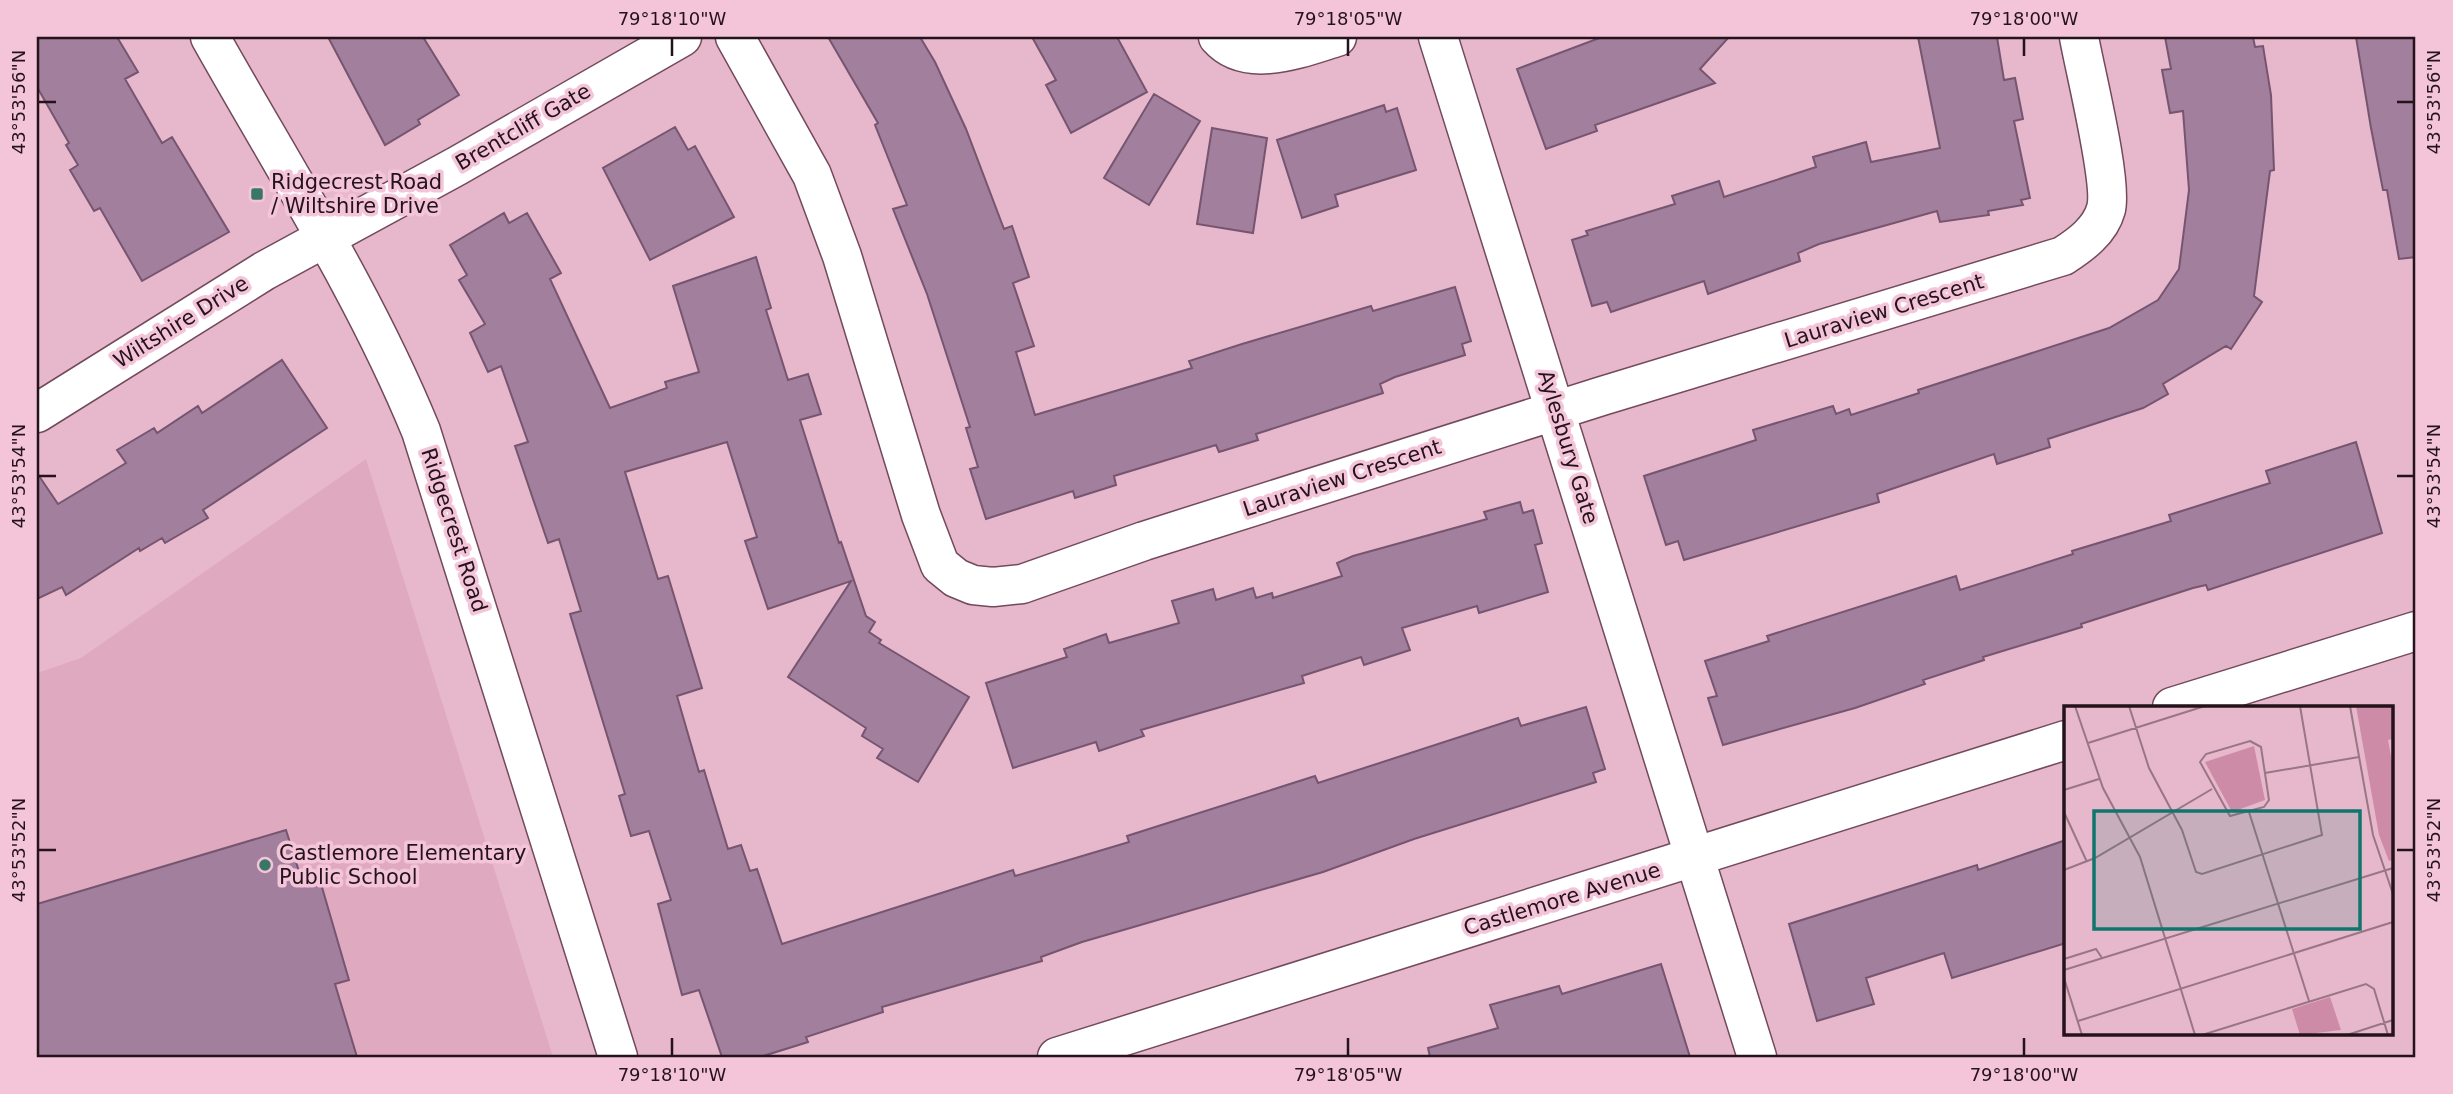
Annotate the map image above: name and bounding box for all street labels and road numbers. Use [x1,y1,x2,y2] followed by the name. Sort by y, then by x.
[451,79,595,175] street label: Brentcliff Gate
[1781,269,1987,353] street label: Lauraview Crescent
[109,271,253,373] street label: Wiltshire Drive
[1533,367,1603,527] street label: Aylesbury Gate
[1240,435,1444,521] street label: Lauraview Crescent
[416,445,492,615] street label: Ridgecrest Road
[1461,858,1663,940] street label: Castlemore Avenue

